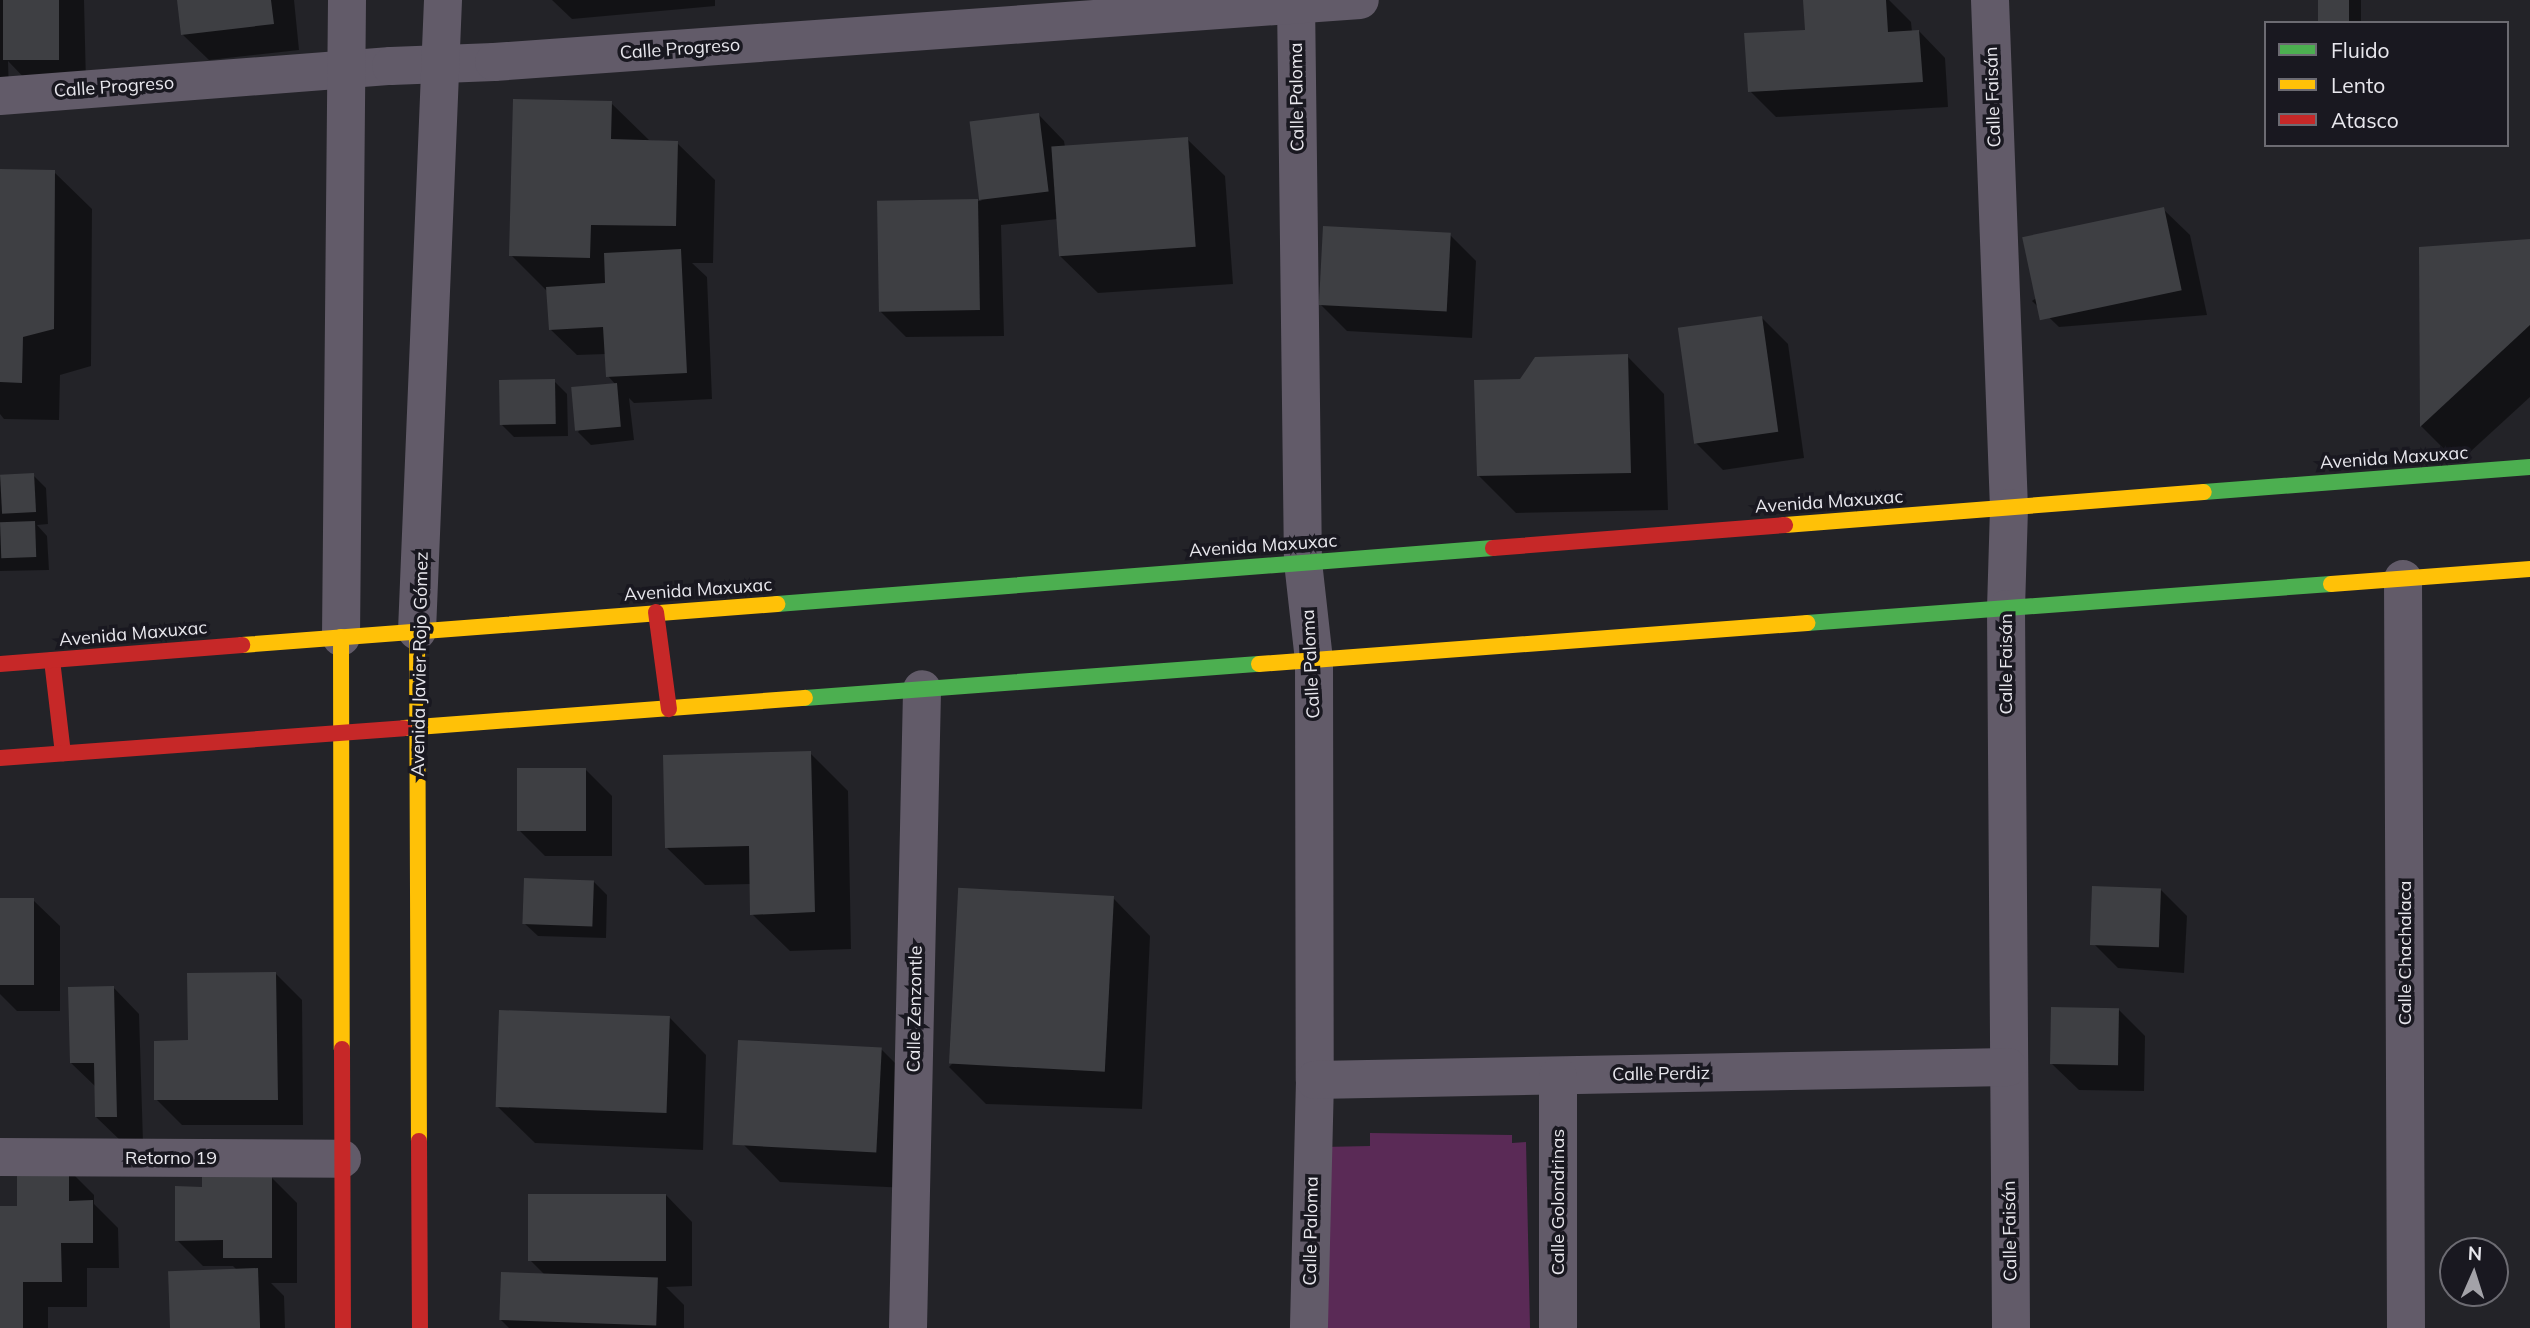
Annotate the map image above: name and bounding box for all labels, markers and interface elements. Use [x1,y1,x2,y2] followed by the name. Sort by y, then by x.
[2264,21,2509,147] legend
[619,34,741,64] street label: Calle Progreso
[2331,37,2390,63] text: Fluido
[1285,42,1309,152] street label: Calle Paloma
[1980,46,2006,148] street label: Calle Faisán
[53,72,175,102] street label: Calle Progreso
[2331,72,2385,98] text: Lento
[2331,107,2399,133] text: Atasco
[2319,442,2469,474] street label: Avenida Maxuxac
[1754,486,1904,518] street label: Avenida Maxuxac
[1188,530,1338,562] street label: Avenida Maxuxac
[407,551,433,777] street label: Avenida Javier Rojo Gómez
[623,574,773,606] street label: Avenida Maxuxac
[1297,609,1325,719] street label: Calle Paloma
[1995,614,2017,714] street label: Calle Faisán
[58,617,208,651] street label: Avenida Maxuxac
[2394,881,2416,1025] street label: Calle Chachalaca
[903,945,927,1073] street label: Calle Zenzontle
[1612,1062,1710,1086] street label: Calle Perdiz
[1547,1129,1569,1275] street label: Calle Golondrinas
[125,1147,217,1169] street label: Retorno 19
[1299,1176,1323,1286] street label: Calle Paloma
[1998,1180,2022,1282] street label: Calle Faisán
[2439,1237,2509,1307] north arrow
[2467,1241,2483,1265] text: N

